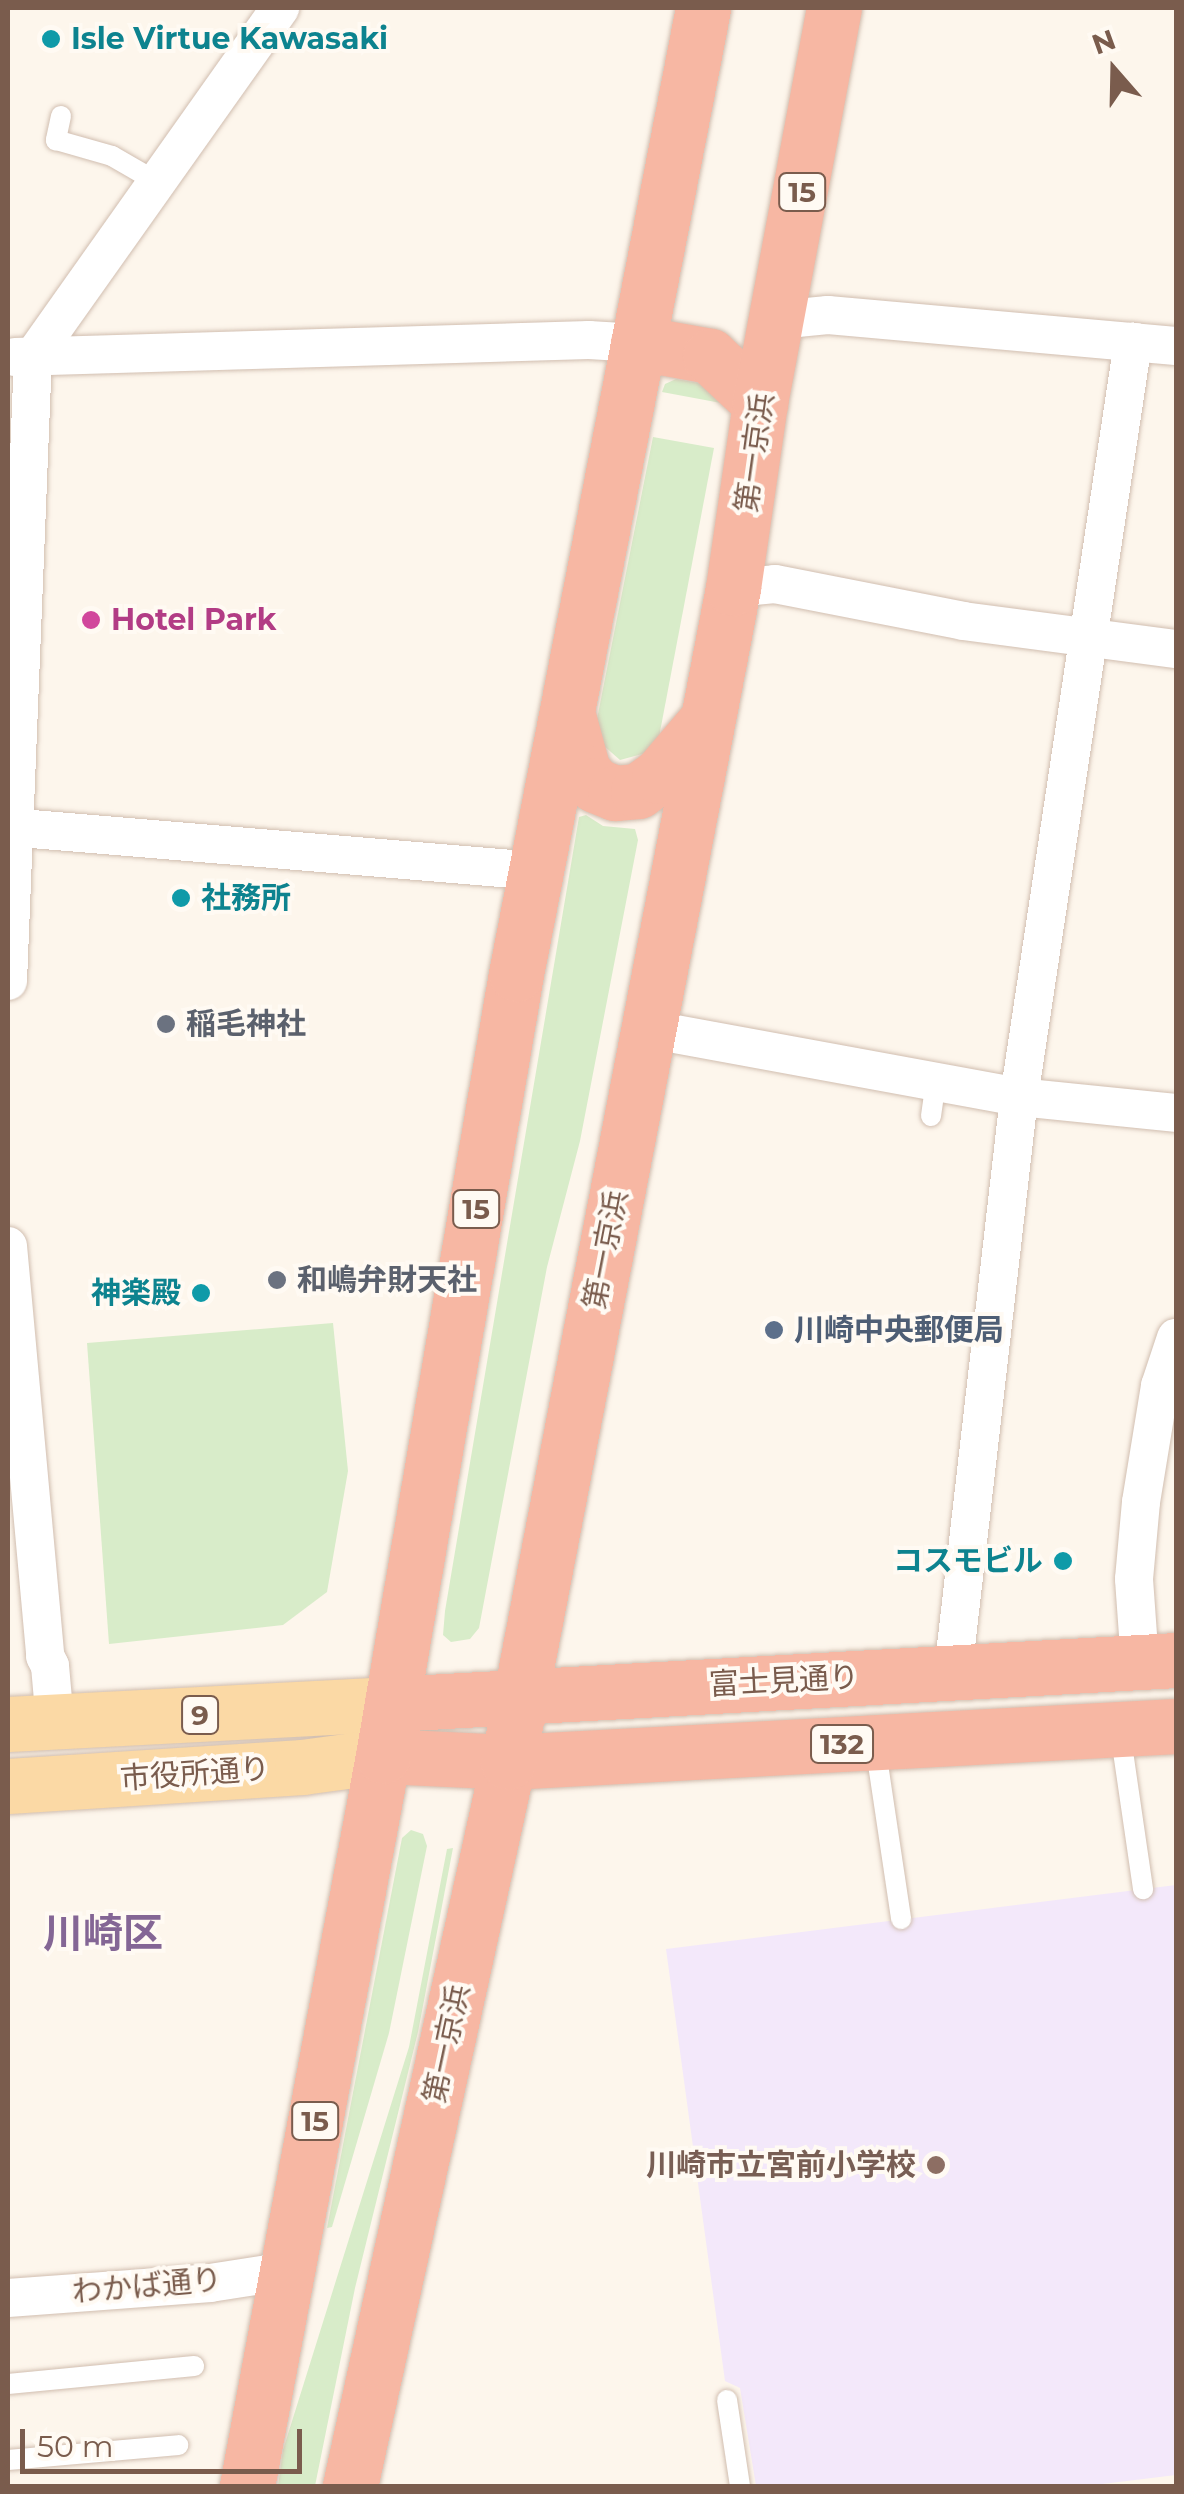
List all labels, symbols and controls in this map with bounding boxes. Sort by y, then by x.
north arrow [1064,20,1164,120]
place label: Isle Virtue Kawasaki [71,21,388,57]
text: N [1087,22,1120,62]
marker: Isle Virtue Kawasaki [40,28,62,50]
road number: 15 [777,169,827,215]
street label: 第一京浜 [729,391,781,515]
place label: Hotel Park [111,602,276,638]
marker: Hotel Park [80,609,102,631]
place label: 社務所 [201,880,291,916]
marker: 社務所 [170,887,192,909]
place label: 稲毛神社 [186,1006,306,1042]
marker: 稲毛神社 [155,1013,177,1035]
road number: 15 [451,1186,501,1232]
street label: 第一京浜 [577,1188,635,1312]
place label: 和嶋弁財天社 [297,1262,477,1298]
marker: 和嶋弁財天社 [266,1269,288,1291]
place label: 神楽殿 [91,1275,181,1311]
marker: 神楽殿 [190,1282,212,1304]
place label: 川崎中央郵便局 [794,1312,1004,1348]
marker: 川崎中央郵便局 [763,1319,785,1341]
place label: コスモビル [893,1543,1043,1579]
marker: コスモビル [1052,1550,1074,1572]
street label: 富士見通り [708,1659,860,1703]
road number: 9 [180,1692,220,1738]
road number: 132 [810,1721,874,1767]
street label: 市役所通り [119,1751,271,1797]
district label: 川崎区 [43,1909,163,1957]
street label: 第一京浜 [417,1982,477,2106]
road number: 15 [290,2098,340,2144]
place label: 川崎市立宮前小学校 [646,2147,916,2183]
marker: 川崎市立宮前小学校 [925,2154,947,2176]
street label: わかば通り [71,2262,223,2310]
scale bar [25,2409,308,2471]
text: 50 m [37,2428,114,2465]

